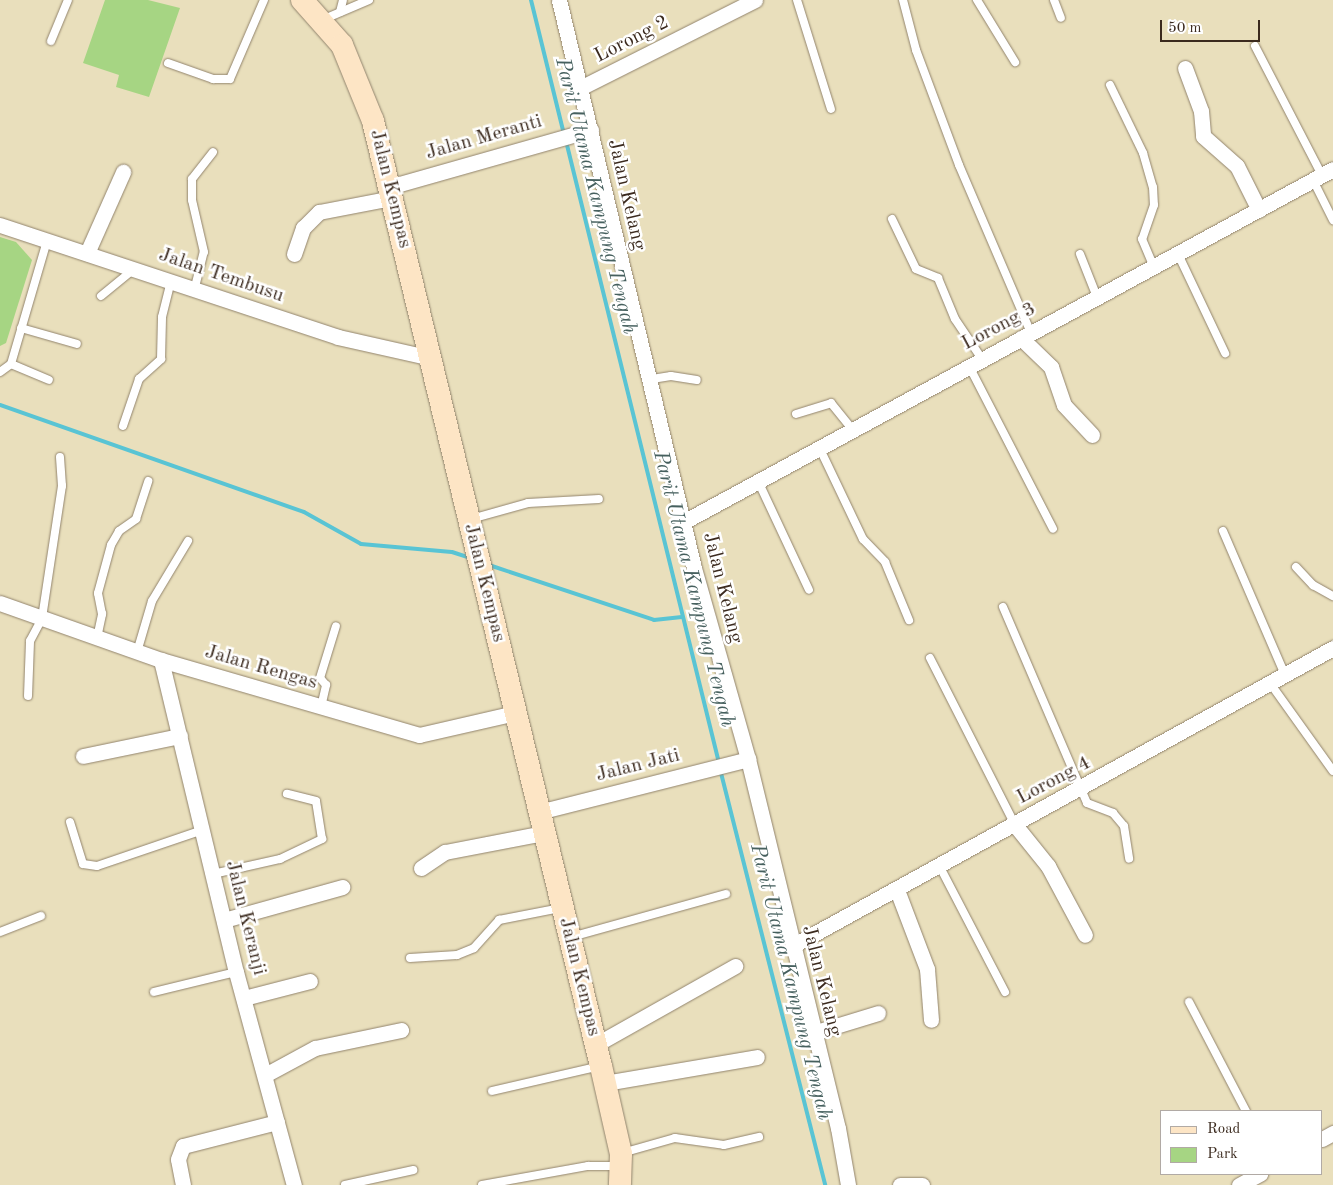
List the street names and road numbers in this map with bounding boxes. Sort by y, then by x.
street label: Lorong 2 [591,11,673,69]
street label: Jalan Meranti [423,110,545,166]
street label: Jalan Kempas [364,127,416,251]
street label: Jalan Kelang [602,137,650,253]
street label: Jalan Tembusu [155,243,287,309]
street label: Lorong 3 [958,298,1040,356]
street label: Jalan Kempas [458,521,510,645]
street label: Jalan Kelang [697,530,747,646]
street label: Jalan Rengas [202,640,320,696]
street label: Jalan Jati [594,744,682,788]
street label: Lorong 4 [1013,752,1095,810]
street label: Jalan Keranji [219,858,271,978]
street label: Jalan Kempas [553,915,605,1039]
street label: Jalan Kelang [796,923,846,1039]

